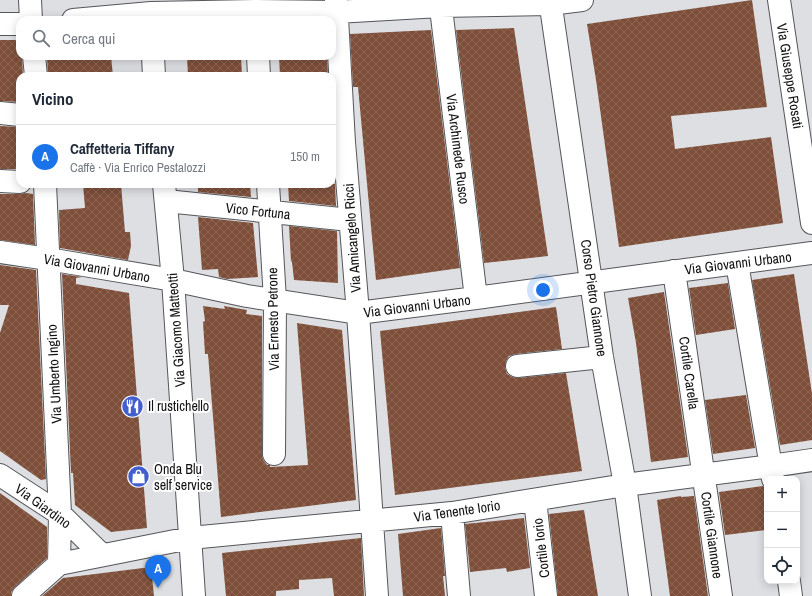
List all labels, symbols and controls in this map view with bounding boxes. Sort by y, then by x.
search box [16,16,336,60]
street label: Via Giuseppe Rosati [773,22,807,130]
icon: search [30,27,52,49]
text: Cerca qui [62,28,115,49]
text: Vicino [32,87,74,110]
street label: Via Archimede Rusco [442,93,474,205]
text: Caffetteria Tiffany [70,138,174,159]
text: A [41,148,49,165]
text: 150 m [290,148,320,165]
text: Caffè · Via Enrico Pestalozzi [70,159,206,176]
street label: Via Amicangelo Ricci [339,183,365,293]
street label: Vico Fortuna [225,199,292,223]
street label: Corso Pietro Giannone [577,238,611,358]
street label: Via Giovanni Urbano [683,248,793,278]
street label: Via Giovanni Urbano [42,250,152,286]
street label: Via Ernesto Petrone [263,267,283,371]
street label: Via Giacomo Matteotti [163,272,189,388]
your location [533,280,553,300]
street label: Via Giovanni Urbano [362,291,472,321]
street label: Via Umberto Ingino [42,324,66,424]
street label: Cortile Carella [675,335,703,411]
restaurant icon: Il rustichello [120,393,146,419]
place label: Il rustichello [148,397,209,415]
place label: Onda Blu self service [154,460,212,494]
shop icon: Onda Blu self service [125,464,151,490]
map controls [764,476,800,584]
button: + [764,476,800,512]
street label: Via Giardino [11,480,75,532]
street label: Cortile Giannone [697,490,727,580]
street label: Via Tenente Iorio [413,496,501,526]
button: − [764,512,800,548]
street label: Cortile Iorio [528,517,554,579]
button: locate [764,548,800,584]
pin: A [145,555,171,588]

